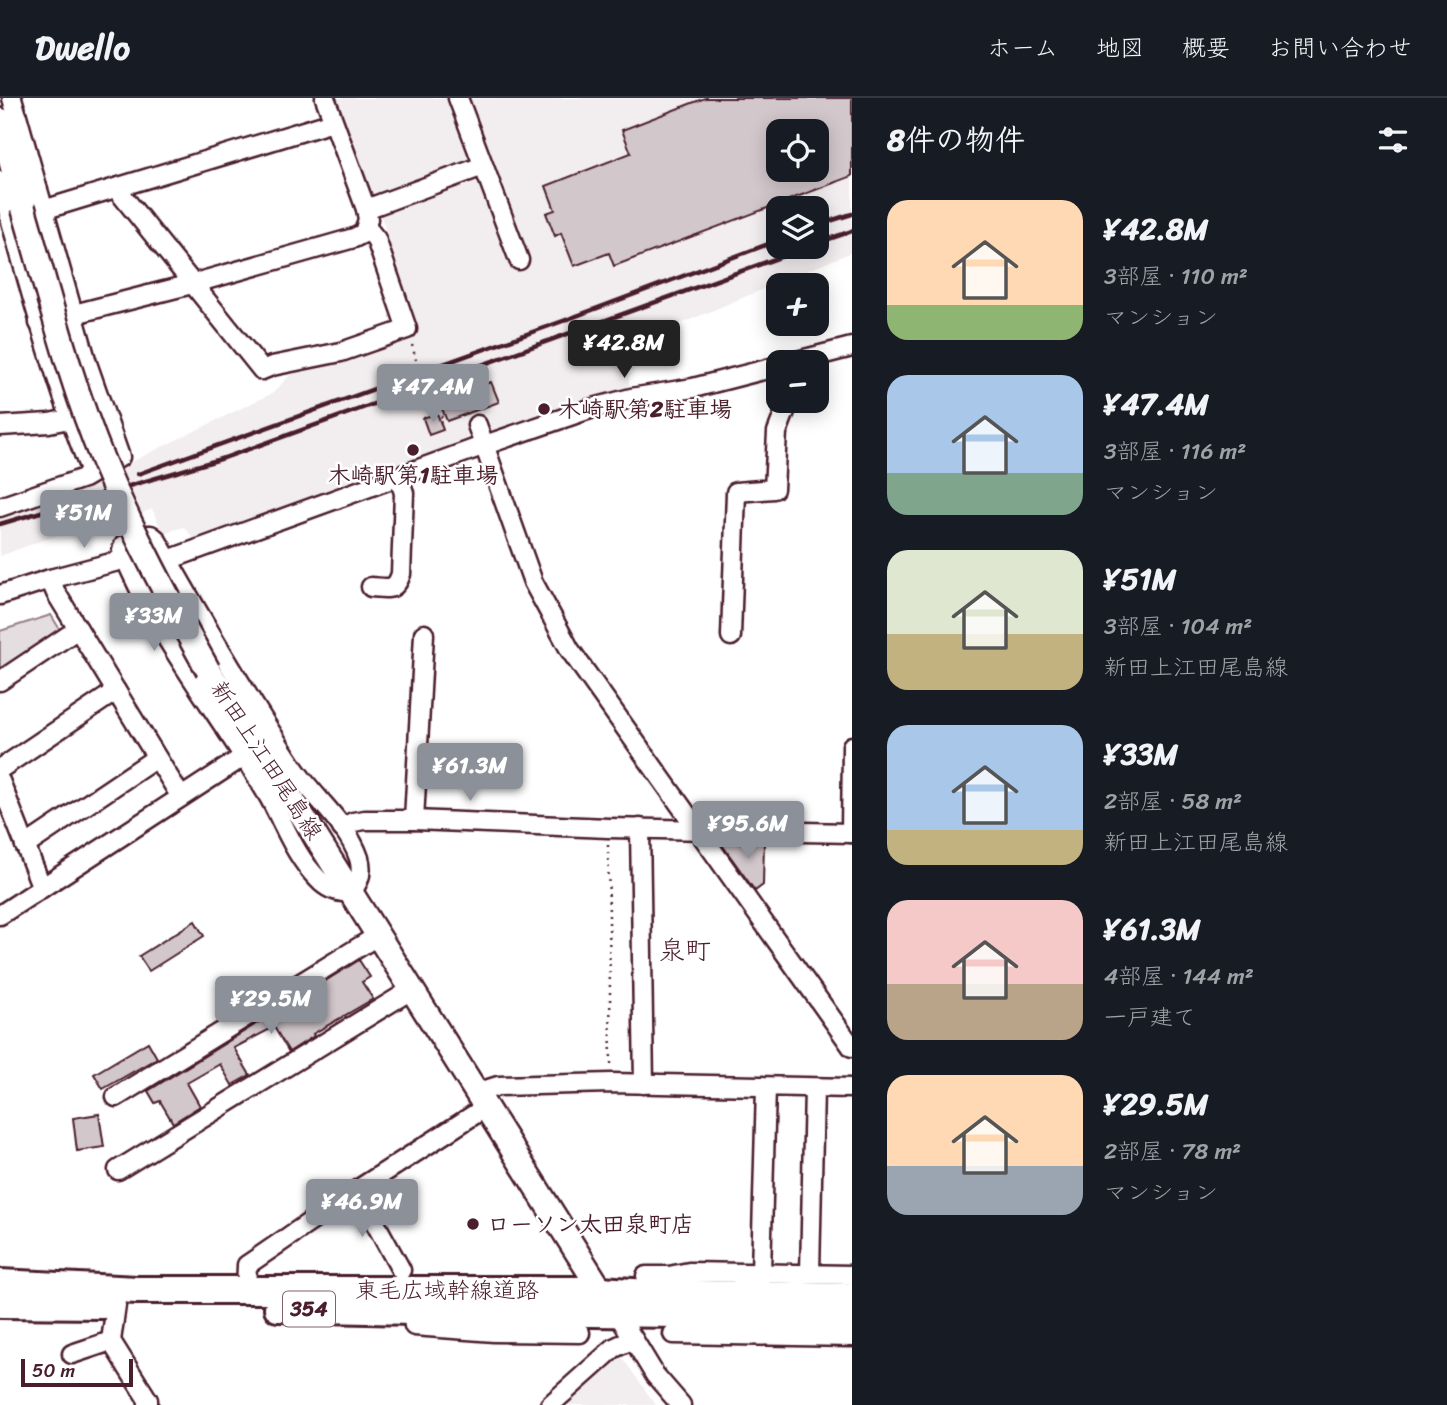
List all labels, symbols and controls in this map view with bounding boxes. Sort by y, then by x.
text: Dwello [35,19,130,77]
text: ホーム [987,27,1058,69]
text: 地図 [1096,27,1144,69]
text: 概要 [1182,27,1230,69]
text: お問い合わせ [1268,27,1412,69]
text: 8件の物件 [887,113,1025,167]
map controls [766,119,829,413]
button: locate [766,119,829,182]
icon: filters [1374,121,1412,159]
button: layers [766,196,829,259]
text: ¥42.8M [1104,202,1208,256]
icon: home [943,228,1027,312]
text: 3部屋 · 110 m² [1104,256,1248,297]
button: + [766,273,829,336]
text: マンション [1104,297,1218,338]
pin: ¥42.8M [567,320,681,380]
text: ¥42.8M [584,322,664,363]
button: − [766,350,829,413]
pin: ¥47.4M [376,364,490,424]
text: ¥47.4M [393,366,473,407]
text: ¥47.4M [1104,377,1209,431]
place label: 木崎駅第2駐車場 [558,389,732,430]
marker: 木崎駅第2駐車場 [536,401,552,417]
icon: home [943,403,1027,487]
text: 3部屋 · 116 m² [1104,431,1246,472]
marker: 木崎駅第1駐車場 [405,442,421,458]
place label: 木崎駅第1駐車場 [328,455,498,496]
text: マンション [1104,472,1218,513]
pin: ¥51M [43,490,125,550]
text: ¥51M [56,492,112,533]
text: ¥51M [1104,552,1176,606]
icon: home [943,578,1027,662]
pin: ¥33M [113,594,195,653]
text: ¥33M [126,595,182,636]
text: 3部屋 · 104 m² [1104,606,1252,647]
text: 新田上江田尾島線 [1104,647,1288,688]
street label: 新田上江田尾島線 [199,672,334,849]
text: ¥33M [1104,727,1178,781]
pin: ¥61.3M [413,744,527,803]
text: ¥61.3M [433,745,507,786]
icon: home [943,753,1027,837]
text: 2部屋 · 58 m² [1104,781,1242,822]
pin: ¥95.6M [691,802,805,861]
text: ¥95.6M [708,803,788,844]
text: 新田上江田尾島線 [1104,822,1288,863]
text: ¥61.3M [1104,902,1201,956]
district label: 泉町 [659,927,711,973]
icon: home [943,928,1027,1012]
text: 4部屋 · 144 m² [1104,956,1254,997]
pin: ¥29.5M [214,976,328,1036]
text: ¥29.5M [231,978,311,1019]
text: 一戸建て [1104,997,1196,1038]
text: ¥29.5M [1104,1077,1208,1131]
icon: home [943,1103,1027,1187]
text: 2部屋 · 78 m² [1104,1131,1241,1172]
text: マンション [1104,1172,1218,1213]
pin: ¥46.9M [305,1180,419,1239]
text: ¥46.9M [322,1181,402,1222]
place label: ローソン太田泉町店 [487,1204,694,1245]
marker: ローソン太田泉町店 [465,1216,481,1232]
street label: 東毛広域幹線道路 [355,1270,539,1311]
road number: 354 [283,1292,335,1326]
text: 50 m [32,1354,75,1387]
scale bar [21,1356,133,1388]

